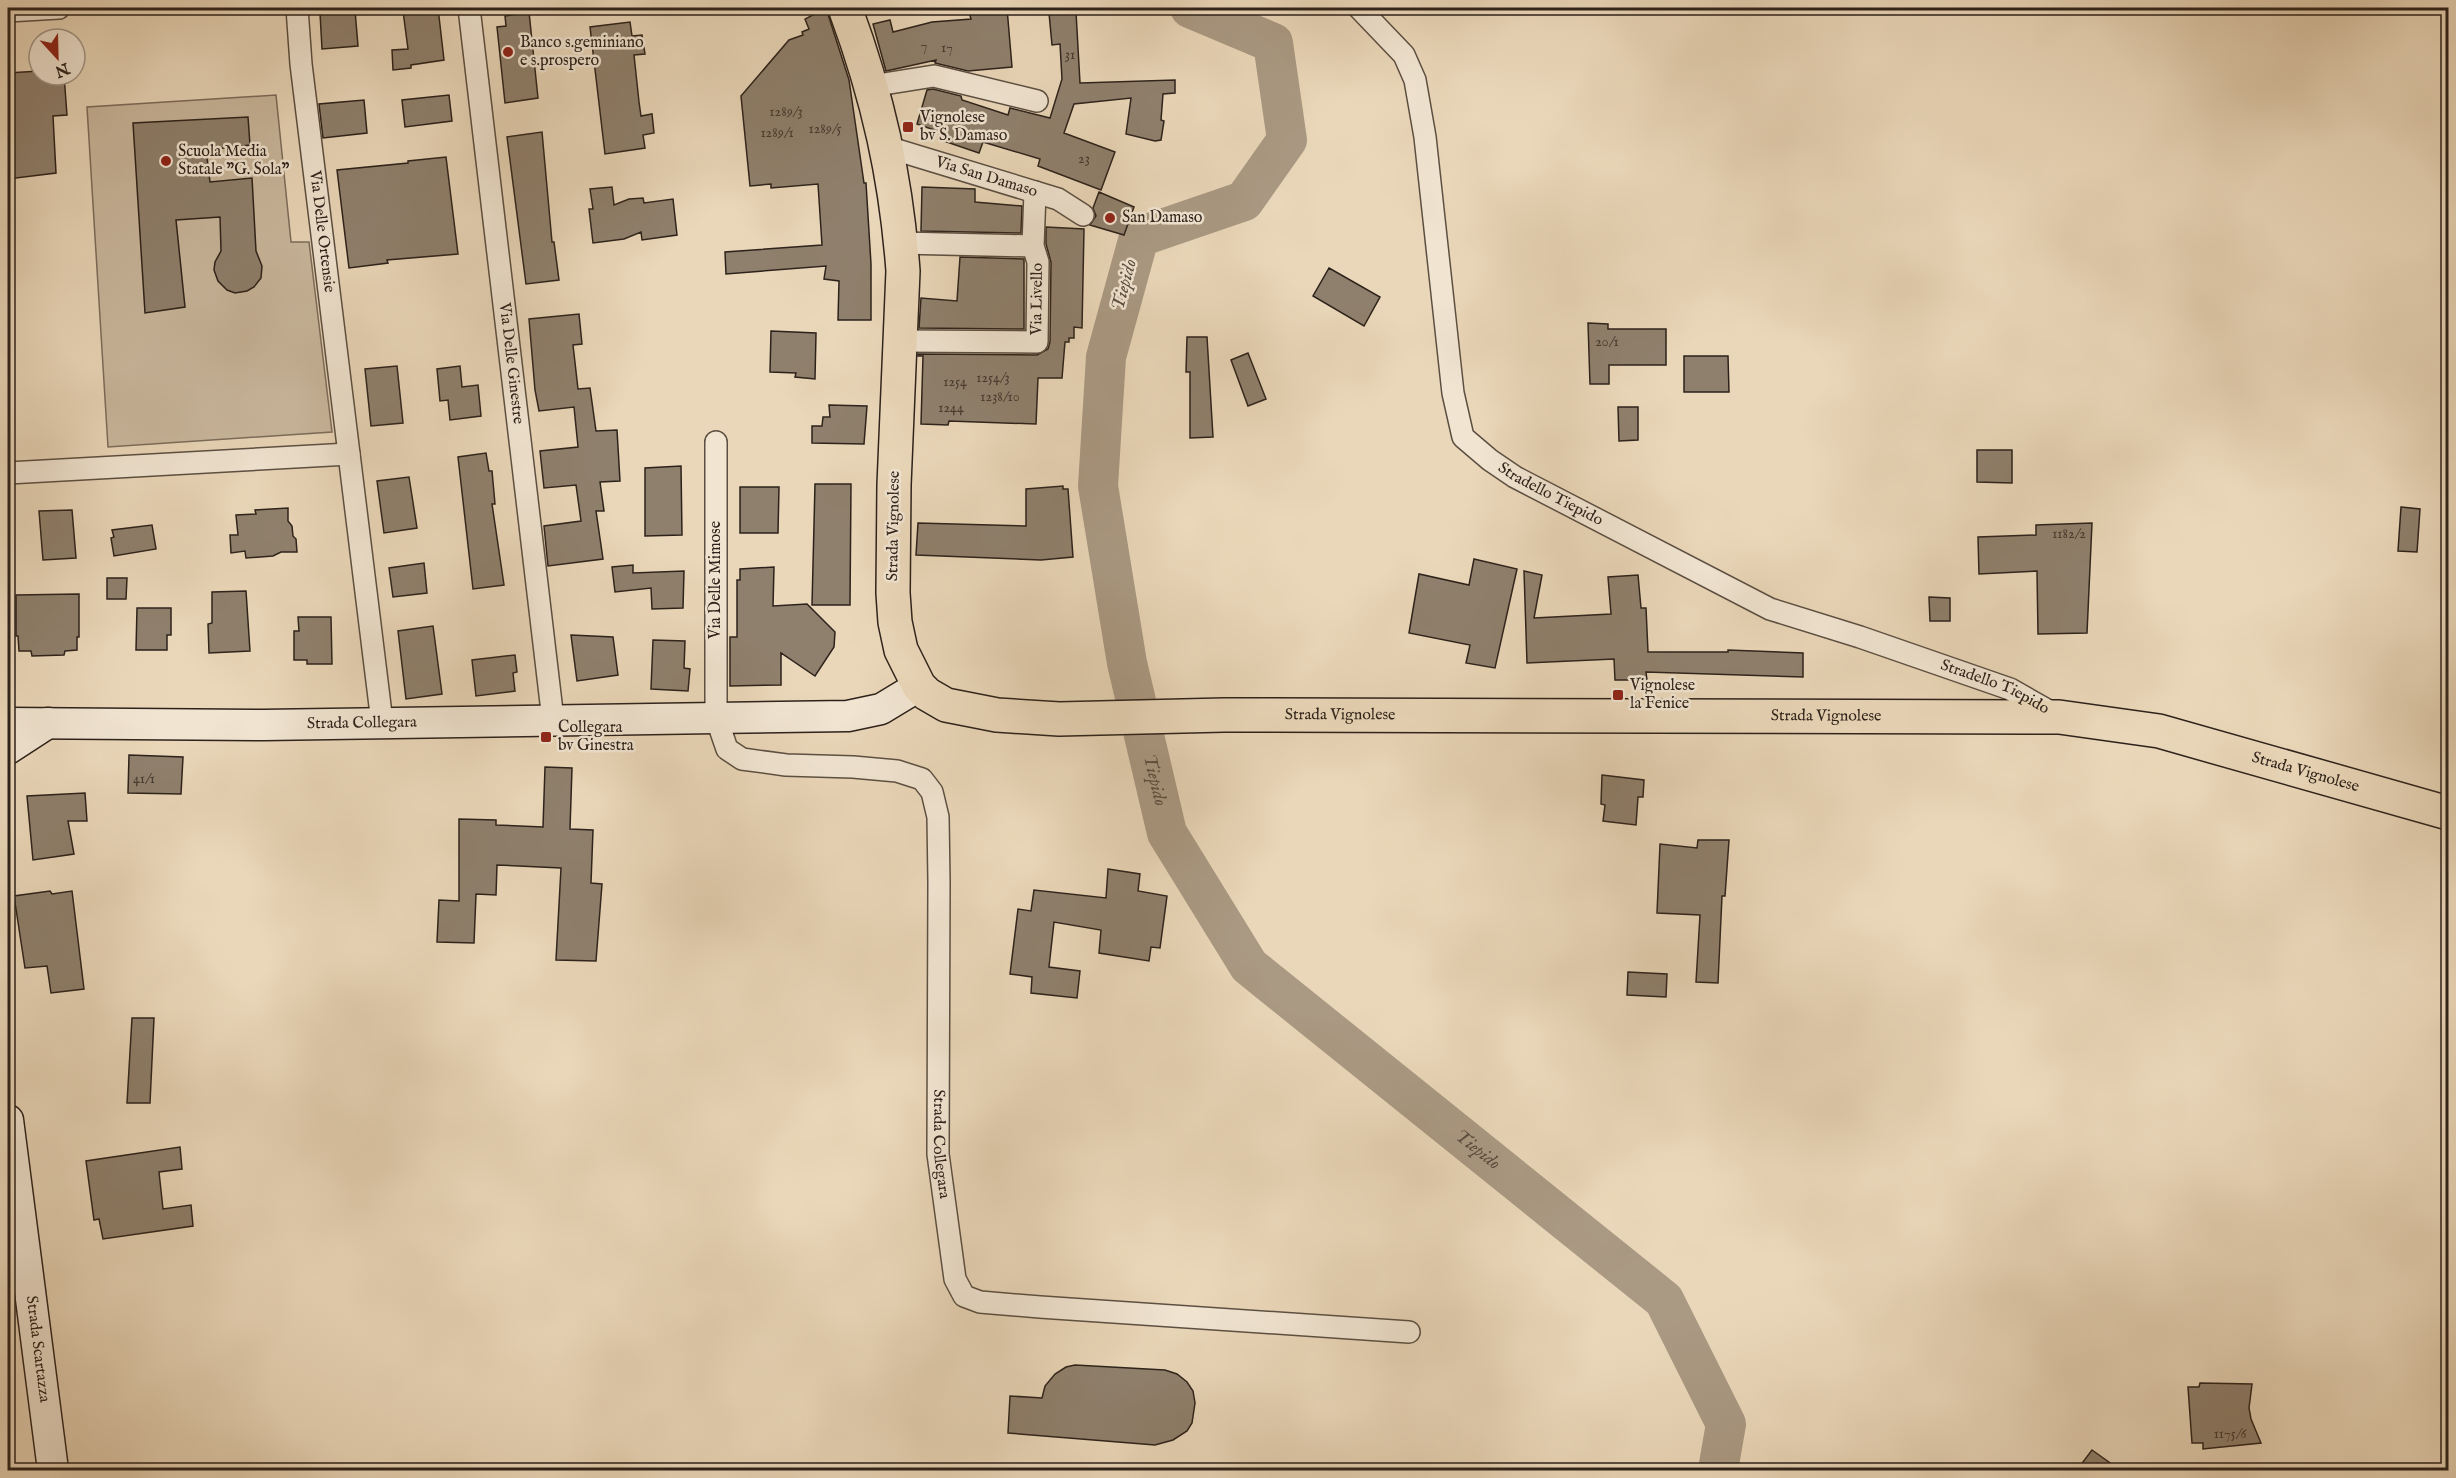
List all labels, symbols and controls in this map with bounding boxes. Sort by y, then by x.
north arrow [27,27,87,87]
place label: Banco s.geminiano e s.prospero [520,33,644,71]
house number: 7 [921,37,927,55]
house number: 17 [941,39,953,57]
marker: Banco s.geminiano e s.prospero [501,45,515,59]
house number: 31 [1065,46,1075,64]
text: N [52,57,73,81]
house number: 1289/3 [769,103,803,121]
place label: Vignolese bv S. Damaso [919,108,1008,146]
house number: 1289/5 [808,120,842,138]
marker: Vignolese bv S. Damaso [901,120,915,134]
house number: 1289/1 [760,124,794,142]
place label: Scuola Media Statale "G. Sola" [178,142,290,180]
house number: 23 [1078,150,1090,168]
street label: Via San Damaso [932,152,1040,202]
marker: Scuola Media Statale "G. Sola" [159,154,173,168]
street label: Via Delle Ortensie [304,169,339,294]
place label: San Damaso [1122,208,1203,228]
marker: San Damaso [1103,211,1117,225]
water label: Tiepido [1107,257,1143,313]
street label: Via Livello [1027,262,1048,336]
street label: Via Delle Ginestre [494,301,528,425]
house number: 20/1 [1595,333,1619,351]
house number: 1254/3 [976,369,1010,387]
house number: 1254 [943,373,967,391]
house number: 1238/10 [980,388,1020,406]
house number: 1244 [938,399,964,417]
street label: Stradello Tiepido [1494,458,1607,531]
street label: Strada Vignolese [883,471,905,581]
street label: Via Delle Mimose [706,521,726,640]
house number: 1182/2 [2052,525,2086,543]
street label: Stradello Tiepido [1938,656,2053,719]
place label: Vignolese la Fenice [1629,676,1695,714]
marker: Vignolese la Fenice [1611,688,1625,702]
street label: Strada Vignolese [1285,705,1396,725]
street label: Strada Vignolese [1771,706,1882,727]
street label: Strada Collegara [307,713,417,734]
place label: Collegara bv Ginestra [558,718,634,756]
marker: Collegara bv Ginestra [539,730,553,744]
street label: Strada Vignolese [2249,748,2361,797]
water label: Tiepido [1137,752,1172,808]
house number: 41/1 [133,770,155,788]
street label: Strada Collegara [928,1089,954,1200]
water label: Tiepido [1450,1125,1505,1175]
street label: Strada Scartazza [21,1295,54,1404]
house number: 1175/6 [2214,1425,2247,1443]

